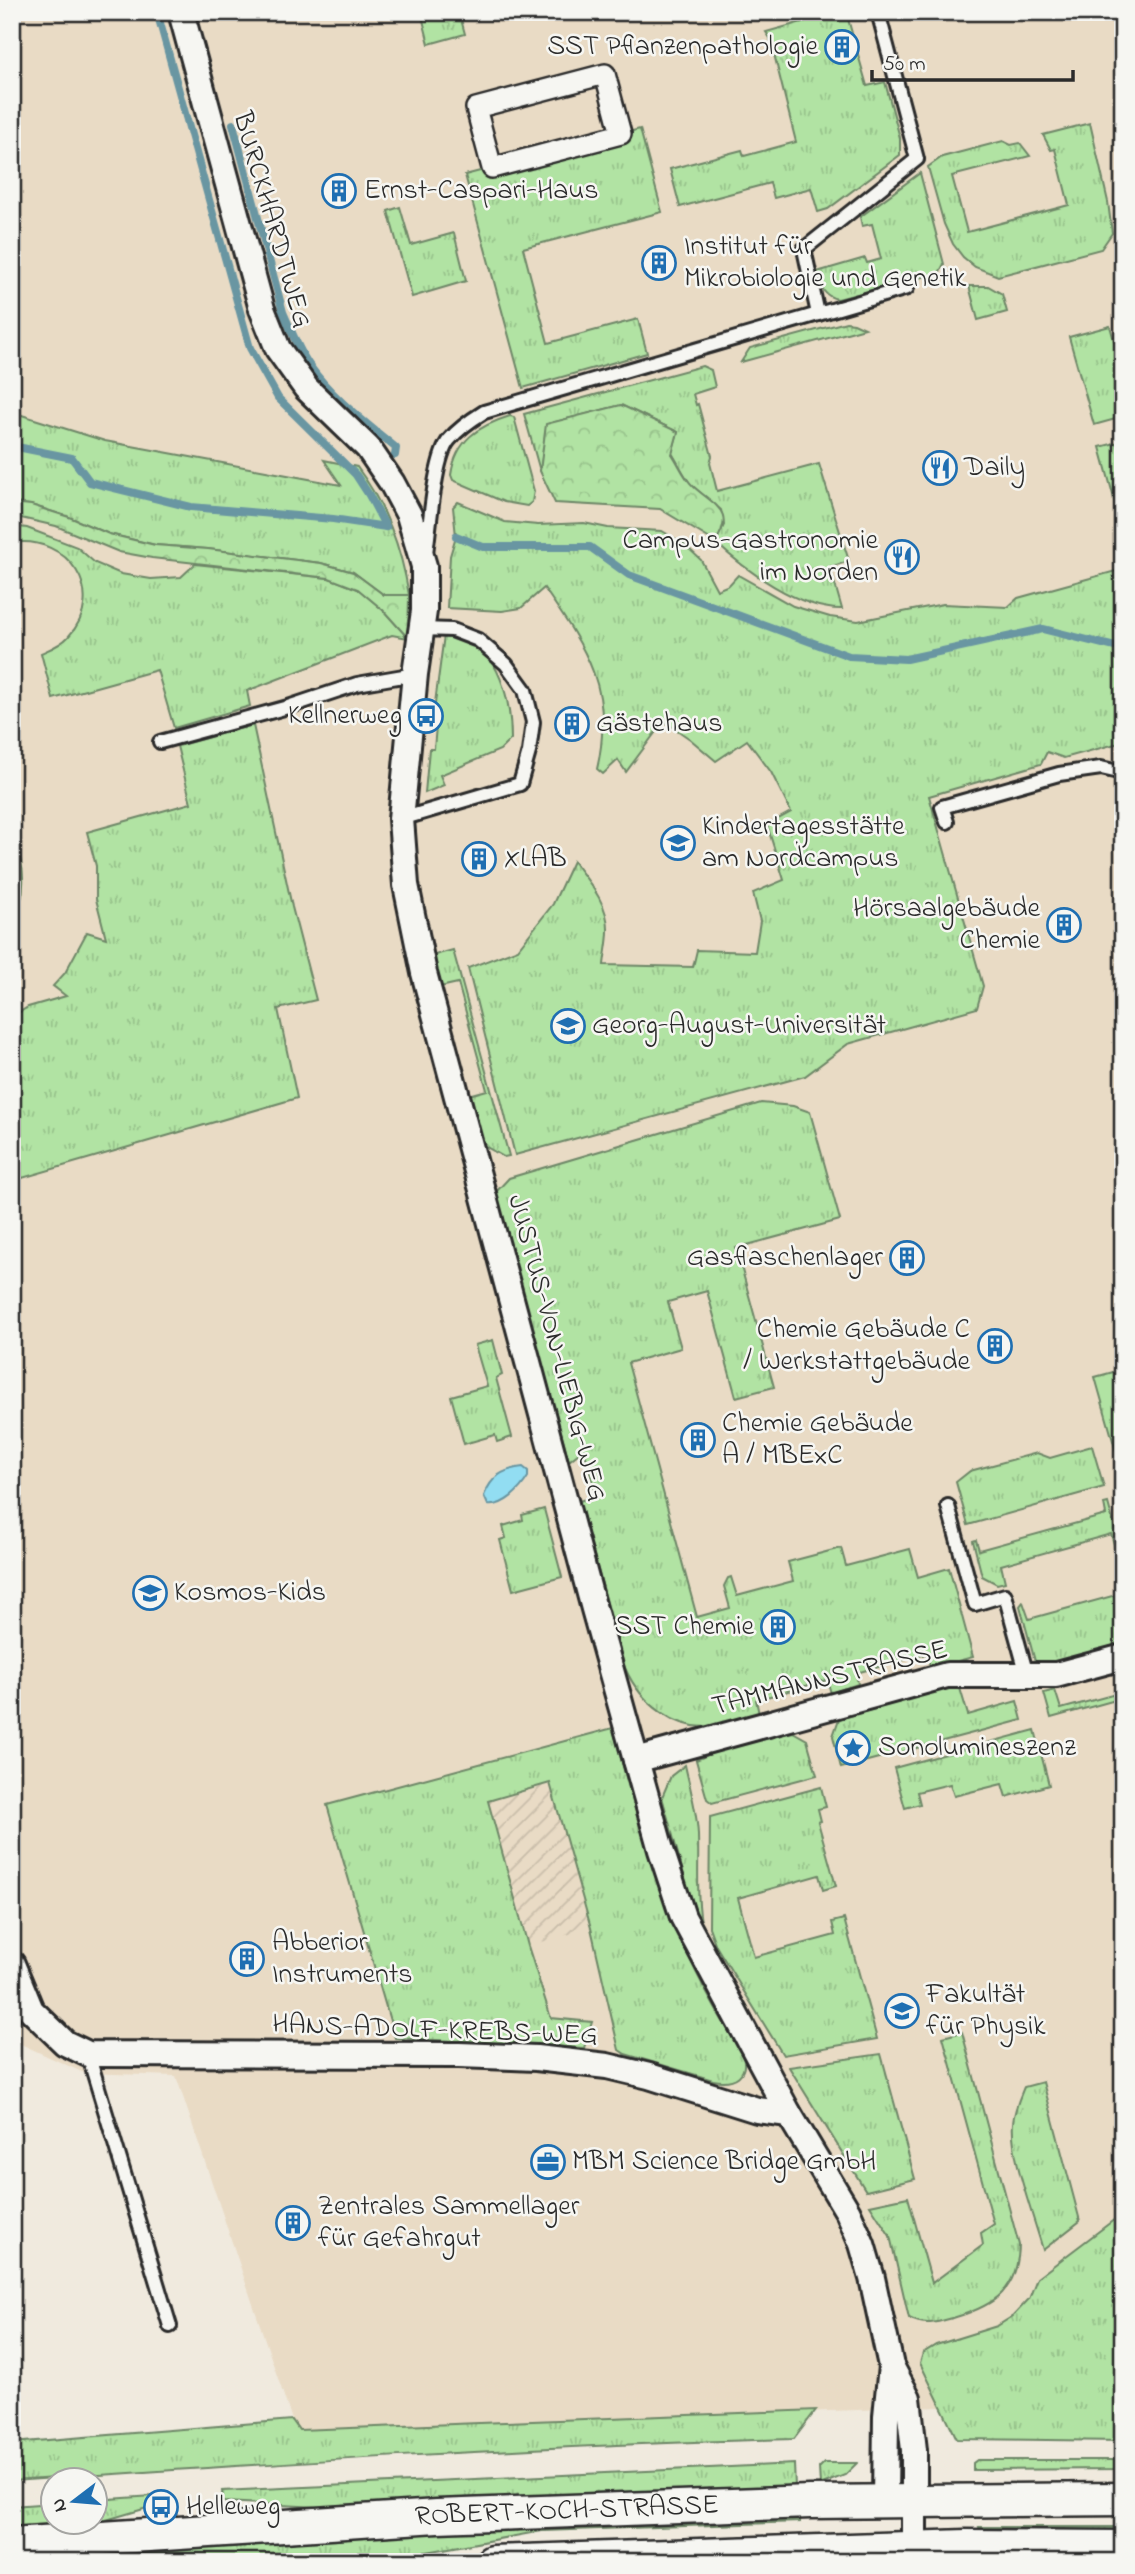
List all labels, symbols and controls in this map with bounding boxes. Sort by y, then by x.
place label: SST Pflanzenpathologie [547,27,818,68]
building icon: SST Pflanzenpathologie [823,28,861,66]
scale bar [872,38,1074,82]
text: 50 m [883,50,926,80]
street label: BURCKHARDTWEG [220,106,321,333]
place label: Ernst-Caspari-Haus [364,171,599,212]
building icon: Ernst-Caspari-Haus [320,172,358,210]
place label: Institut für Mikrobiologie und Genetik [684,227,967,300]
building icon: Institut für Mikrobiologie und Genetik [640,244,678,282]
place label: Daily [963,448,1025,489]
restaurant icon: Daily [921,449,959,487]
place label: Campus-Gastronomie im Norden [623,521,878,594]
restaurant icon: Campus-Gastronomie im Norden [883,538,921,576]
place label: Kellnerweg [288,696,402,737]
bus stop icon: Kellnerweg [407,697,445,735]
place label: Gästehaus [596,704,723,745]
building icon: Gästehaus [553,705,591,743]
place label: Kindertagesstätte am Nordcampus [702,807,905,880]
school or university icon: Kindertagesstätte am Nordcampus [659,824,697,862]
place label: XLAB [504,839,567,880]
building icon: XLAB [460,840,498,878]
place label: Hörsaalgebäude Chemie [853,889,1040,962]
building icon: Hörsaalgebäude Chemie [1045,906,1083,944]
place label: Georg-August-Universität [592,1006,886,1047]
school or university icon: Georg-August-Universität [549,1007,587,1045]
street label: JUSTUS-VON-LIEBIG-WEG [495,1190,617,1506]
place label: Gasflaschenlager [687,1238,883,1279]
building icon: Gasflaschenlager [888,1239,926,1277]
place label: Chemie Gebäude C / Werkstattgebäude [743,1310,970,1383]
building icon: Chemie Gebäude C / Werkstattgebäude [976,1327,1014,1365]
place label: Chemie Gebäude A / MBExC [722,1404,913,1477]
building icon: Chemie Gebäude A / MBExC [679,1421,717,1459]
place label: Kosmos-Kids [174,1573,326,1614]
school or university icon: Kosmos-Kids [131,1574,169,1612]
place label: SST Chemie [614,1607,754,1648]
building icon: SST Chemie [759,1608,797,1646]
street label: TAMMANNSTRASSE [708,1630,952,1728]
place label: Sonolumineszenz [878,1728,1076,1769]
place icon: Sonolumineszenz [834,1729,872,1767]
place label: Abberior Instruments [272,1923,412,1996]
building icon: Abberior Instruments [228,1940,266,1978]
place label: Fakultät für Physik [925,1975,1046,2048]
school or university icon: Fakultät für Physik [883,1992,921,2030]
street label: HANS-ADOLF-KREBS-WEG [272,2005,598,2057]
place label: MBM Science Bridge GmbH [572,2142,876,2183]
office icon: MBM Science Bridge GmbH [529,2143,567,2181]
place label: Zentrales Sammellager für Gefahrgut [318,2187,580,2260]
building icon: Zentrales Sammellager für Gefahrgut [274,2204,312,2242]
north arrow [38,2466,108,2536]
street label: ROBERT-KOCH-STRASSE [414,2485,720,2538]
place label: Helleweg [186,2487,280,2528]
bus stop icon: Helleweg [142,2488,180,2526]
text: N [45,2495,75,2515]

